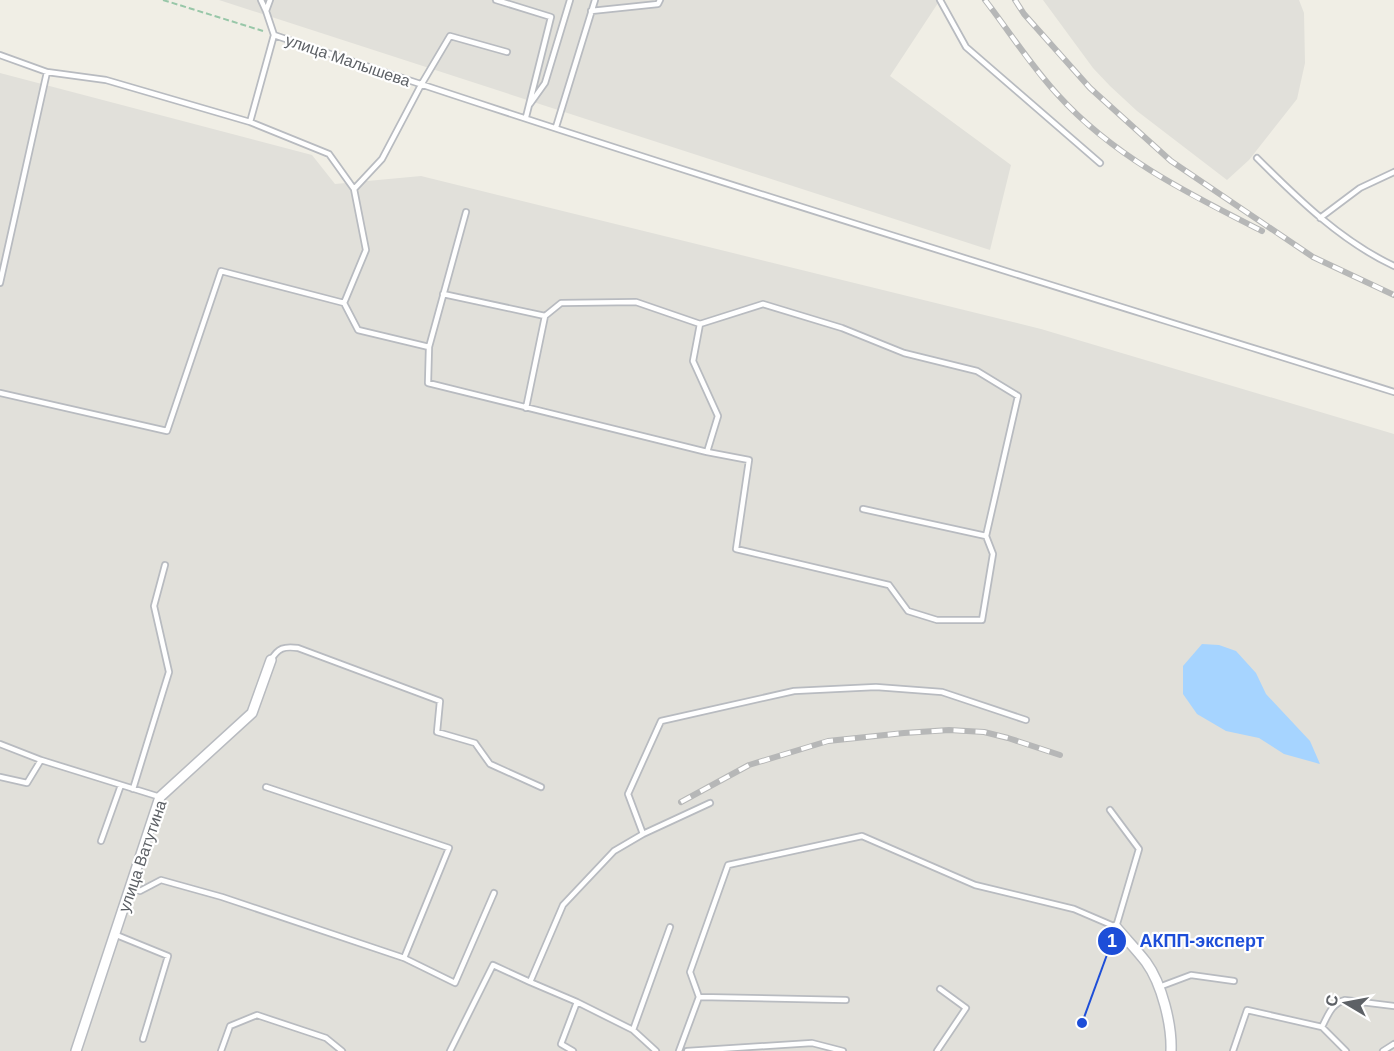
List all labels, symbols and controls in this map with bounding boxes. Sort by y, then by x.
street label: улица Малышева [283,31,412,90]
street label: улица Ватутина [115,798,170,914]
callout: АКПП-эксперт [1097,923,1276,959]
text: 1 [1107,931,1117,951]
text: АКПП-эксперт [1139,931,1265,951]
north arrow [1316,973,1376,1033]
text: С [1322,993,1341,1008]

